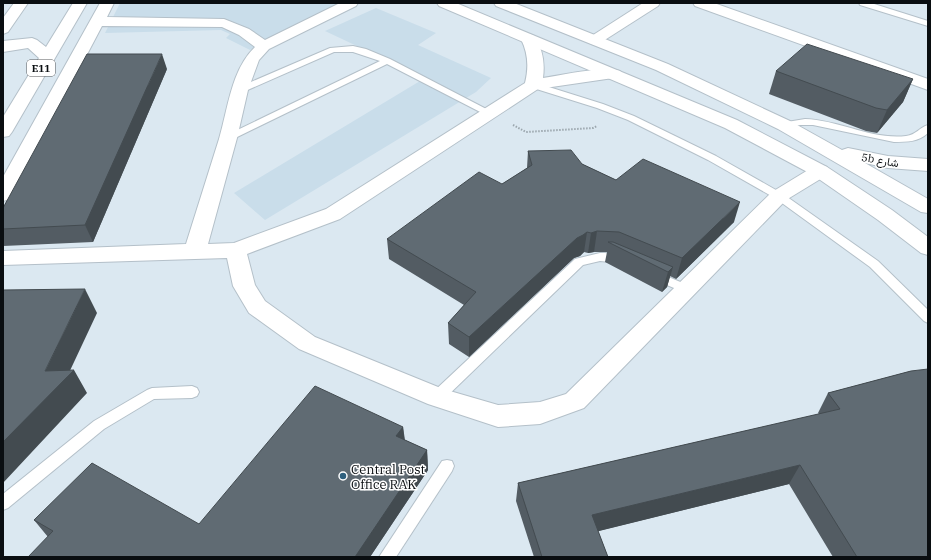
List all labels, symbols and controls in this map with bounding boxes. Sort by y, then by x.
road number: E11 [27,60,55,76]
street label: 5b شارع [860,150,900,171]
place label: Central Post Office RAK [351,461,425,493]
marker: Central Post Office RAK [338,471,348,481]

